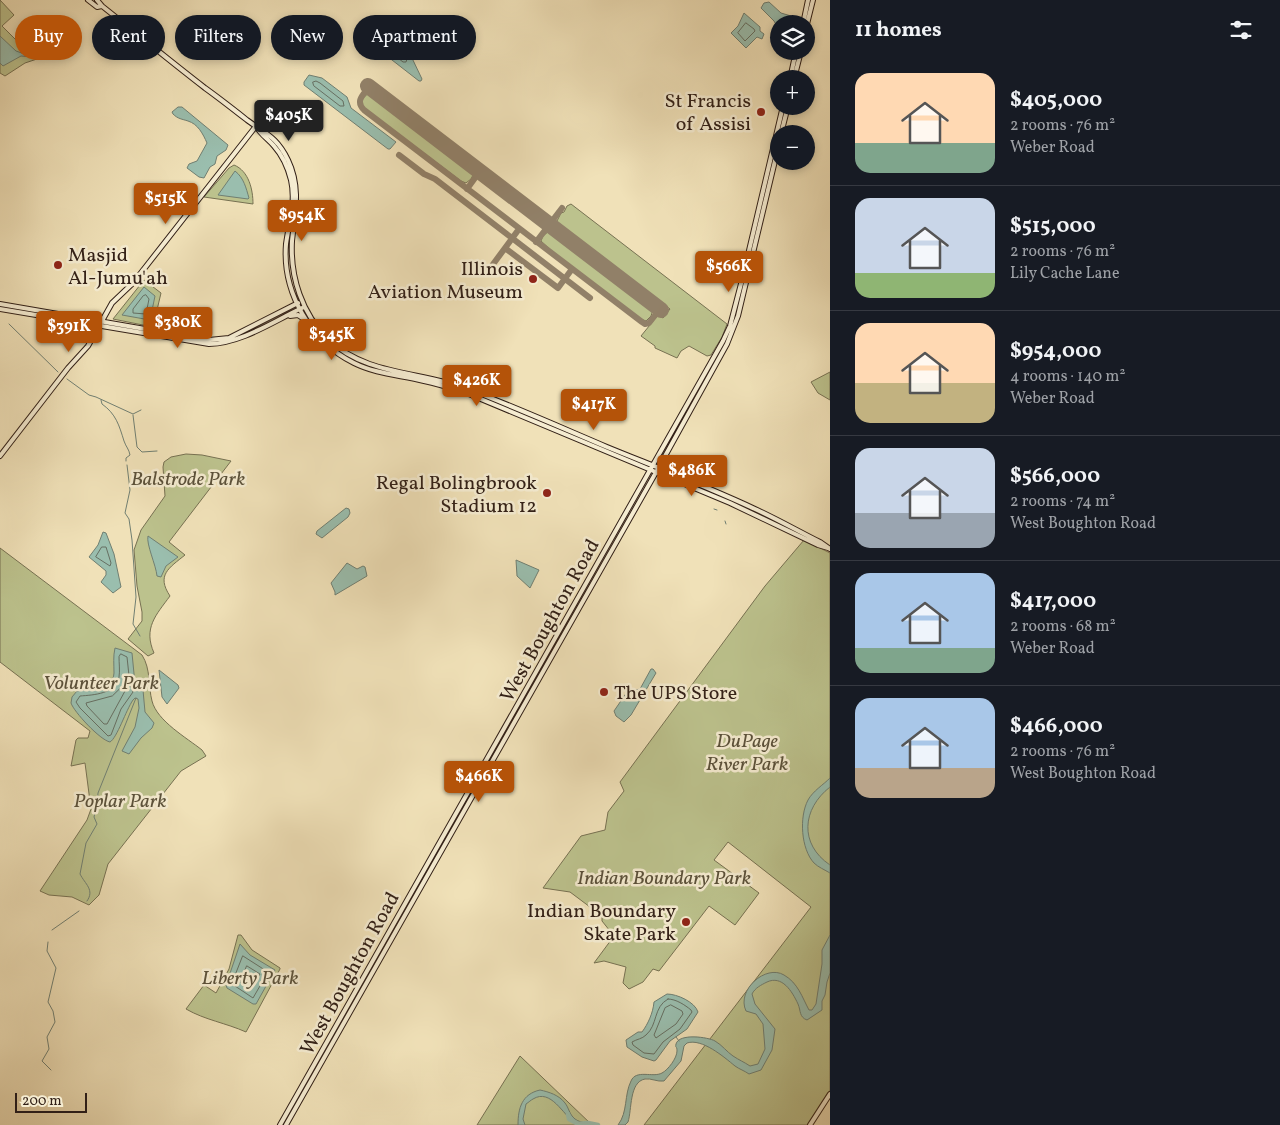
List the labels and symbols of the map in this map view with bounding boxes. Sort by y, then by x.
place label: St Francis of Assisi [665,88,751,139]
pin: $405K [254,100,324,142]
marker: St Francis of Assisi [755,106,767,118]
pin: $515K [131,182,201,225]
pin: $954K [267,200,337,242]
place label: Masjid Al-Jumu'ah [68,242,168,293]
pin: $566K [694,250,764,293]
place label: Illinois Aviation Museum [368,256,523,307]
marker: Masjid Al-Jumu'ah [52,259,64,271]
marker: Illinois Aviation Museum [527,273,539,285]
pin: $380K [143,306,213,349]
pin: $391K [34,310,104,353]
pin: $345K [297,318,367,361]
pin: $426K [442,364,512,407]
pin: $417K [559,388,629,431]
pin: $486K [657,454,727,497]
park label: Balstrode Park [131,466,245,494]
place label: Regal Bolingbrook Stadium 12 [376,470,537,521]
marker: Regal Bolingbrook Stadium 12 [541,487,553,499]
street label: West Boughton Road [494,534,607,708]
park label: Volunteer Park [43,670,159,698]
place label: The UPS Store [614,680,737,708]
marker: The UPS Store [598,686,610,698]
park label: DuPage River Park [706,728,788,779]
pin: $466K [444,760,514,803]
park label: Poplar Park [74,788,166,816]
park label: Indian Boundary Park [577,865,751,893]
street label: West Boughton Road [294,887,407,1061]
place label: Indian Boundary Skate Park [527,898,676,949]
marker: Indian Boundary Skate Park [680,916,692,928]
park label: Liberty Park [202,965,298,993]
scale bar [15,1090,88,1113]

